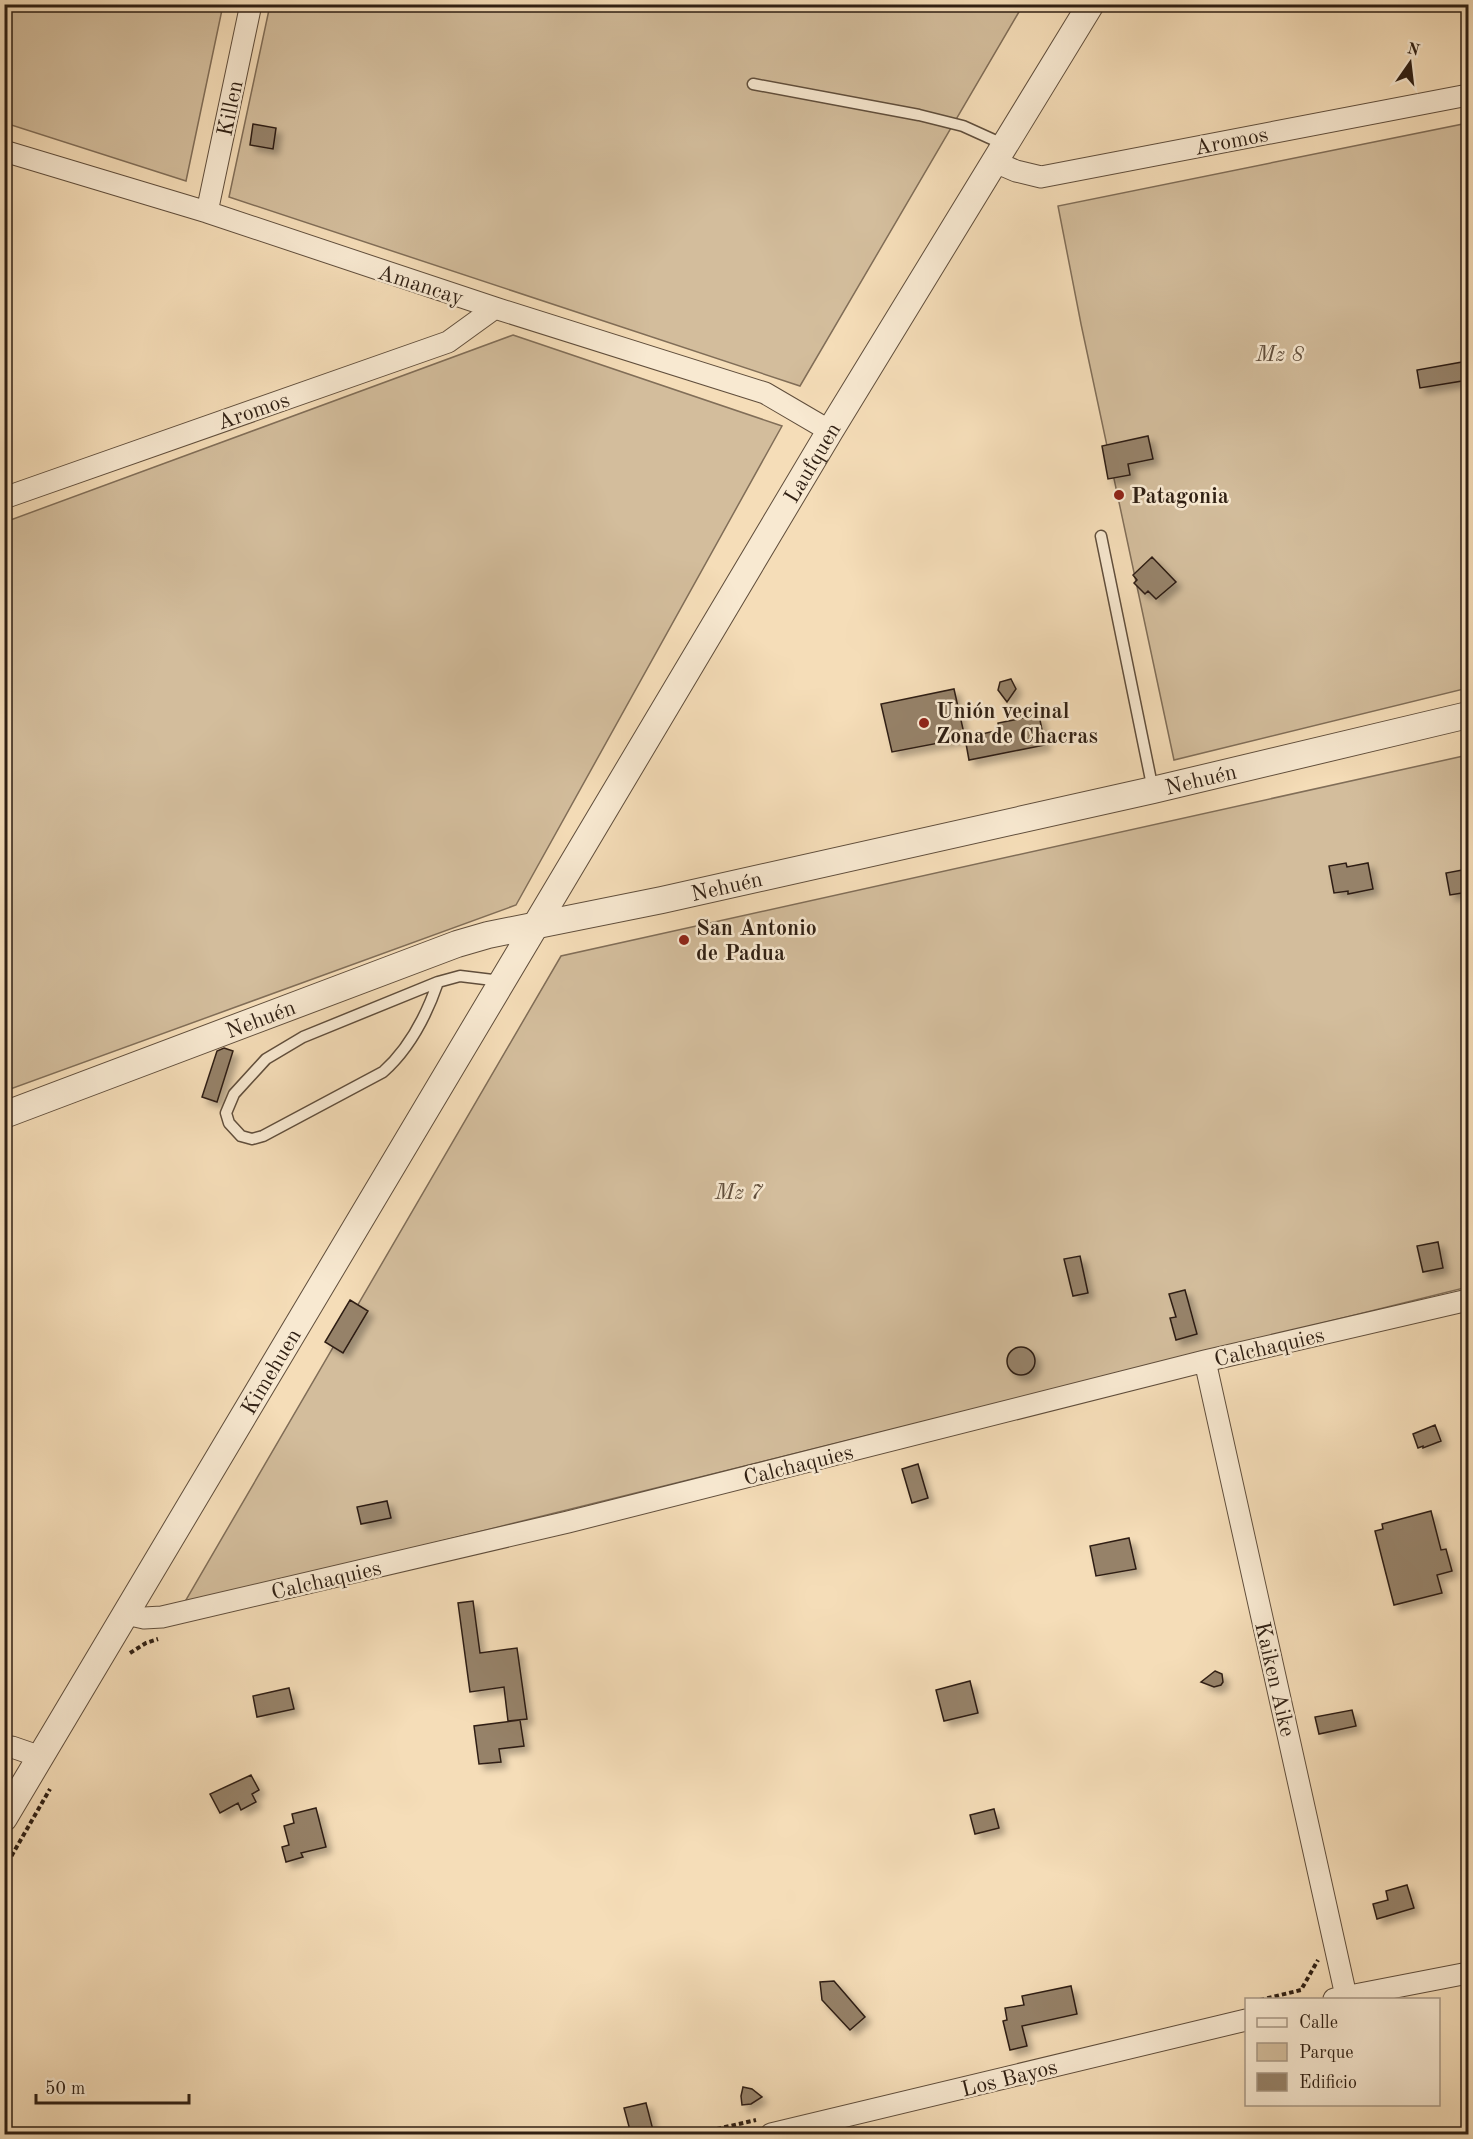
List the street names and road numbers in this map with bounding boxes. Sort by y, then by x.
street label: Killen [214,78,248,138]
street label: Aromos [1193,124,1270,160]
street label: Amancay [375,262,466,310]
street label: Aromos [215,389,293,434]
street label: Laufquen [781,419,846,507]
street label: Nehuén [1163,761,1239,800]
street label: Nehuén [689,869,765,906]
street label: Nehuén [223,997,299,1043]
street label: Kimehuen [238,1325,306,1419]
street label: Calchaquies [1212,1325,1327,1371]
street label: Calchaquies [741,1442,856,1490]
street label: Calchaquies [269,1558,384,1604]
street label: Kaiken Aike [1250,1620,1298,1739]
street label: Los Bayos [959,2056,1060,2101]

